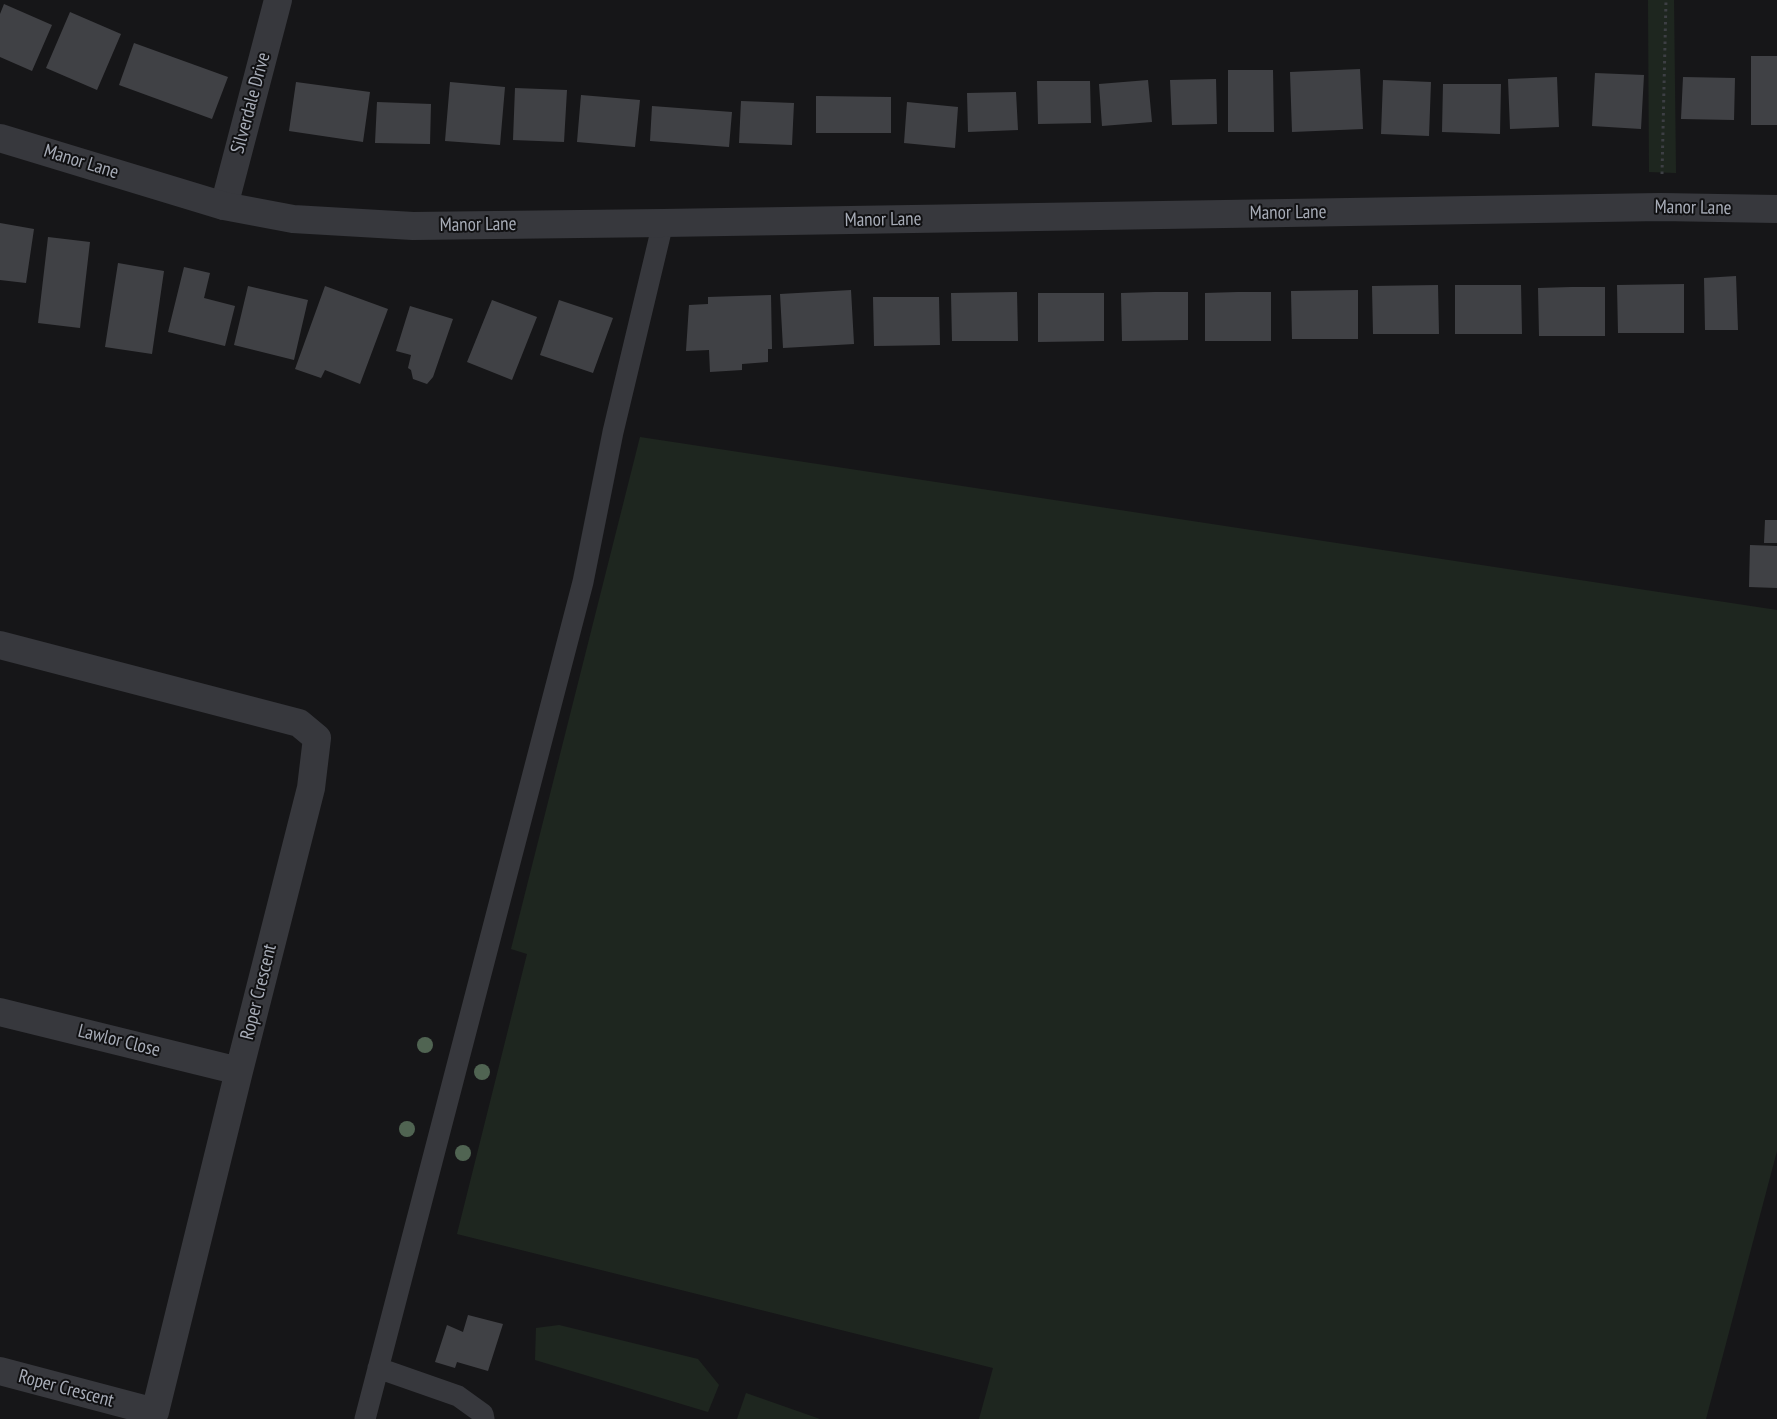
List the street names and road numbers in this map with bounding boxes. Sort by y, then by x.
street label: Silverdale Drive [227,50,275,156]
street label: Manor Lane [41,140,121,184]
street label: Manor Lane [1654,196,1732,220]
street label: Manor Lane [1249,201,1327,225]
street label: Manor Lane [844,208,922,232]
street label: Manor Lane [439,213,517,237]
street label: Roper Crescent [236,942,282,1042]
street label: Lawlor Close [76,1020,162,1062]
street label: Roper Crescent [16,1365,116,1413]

